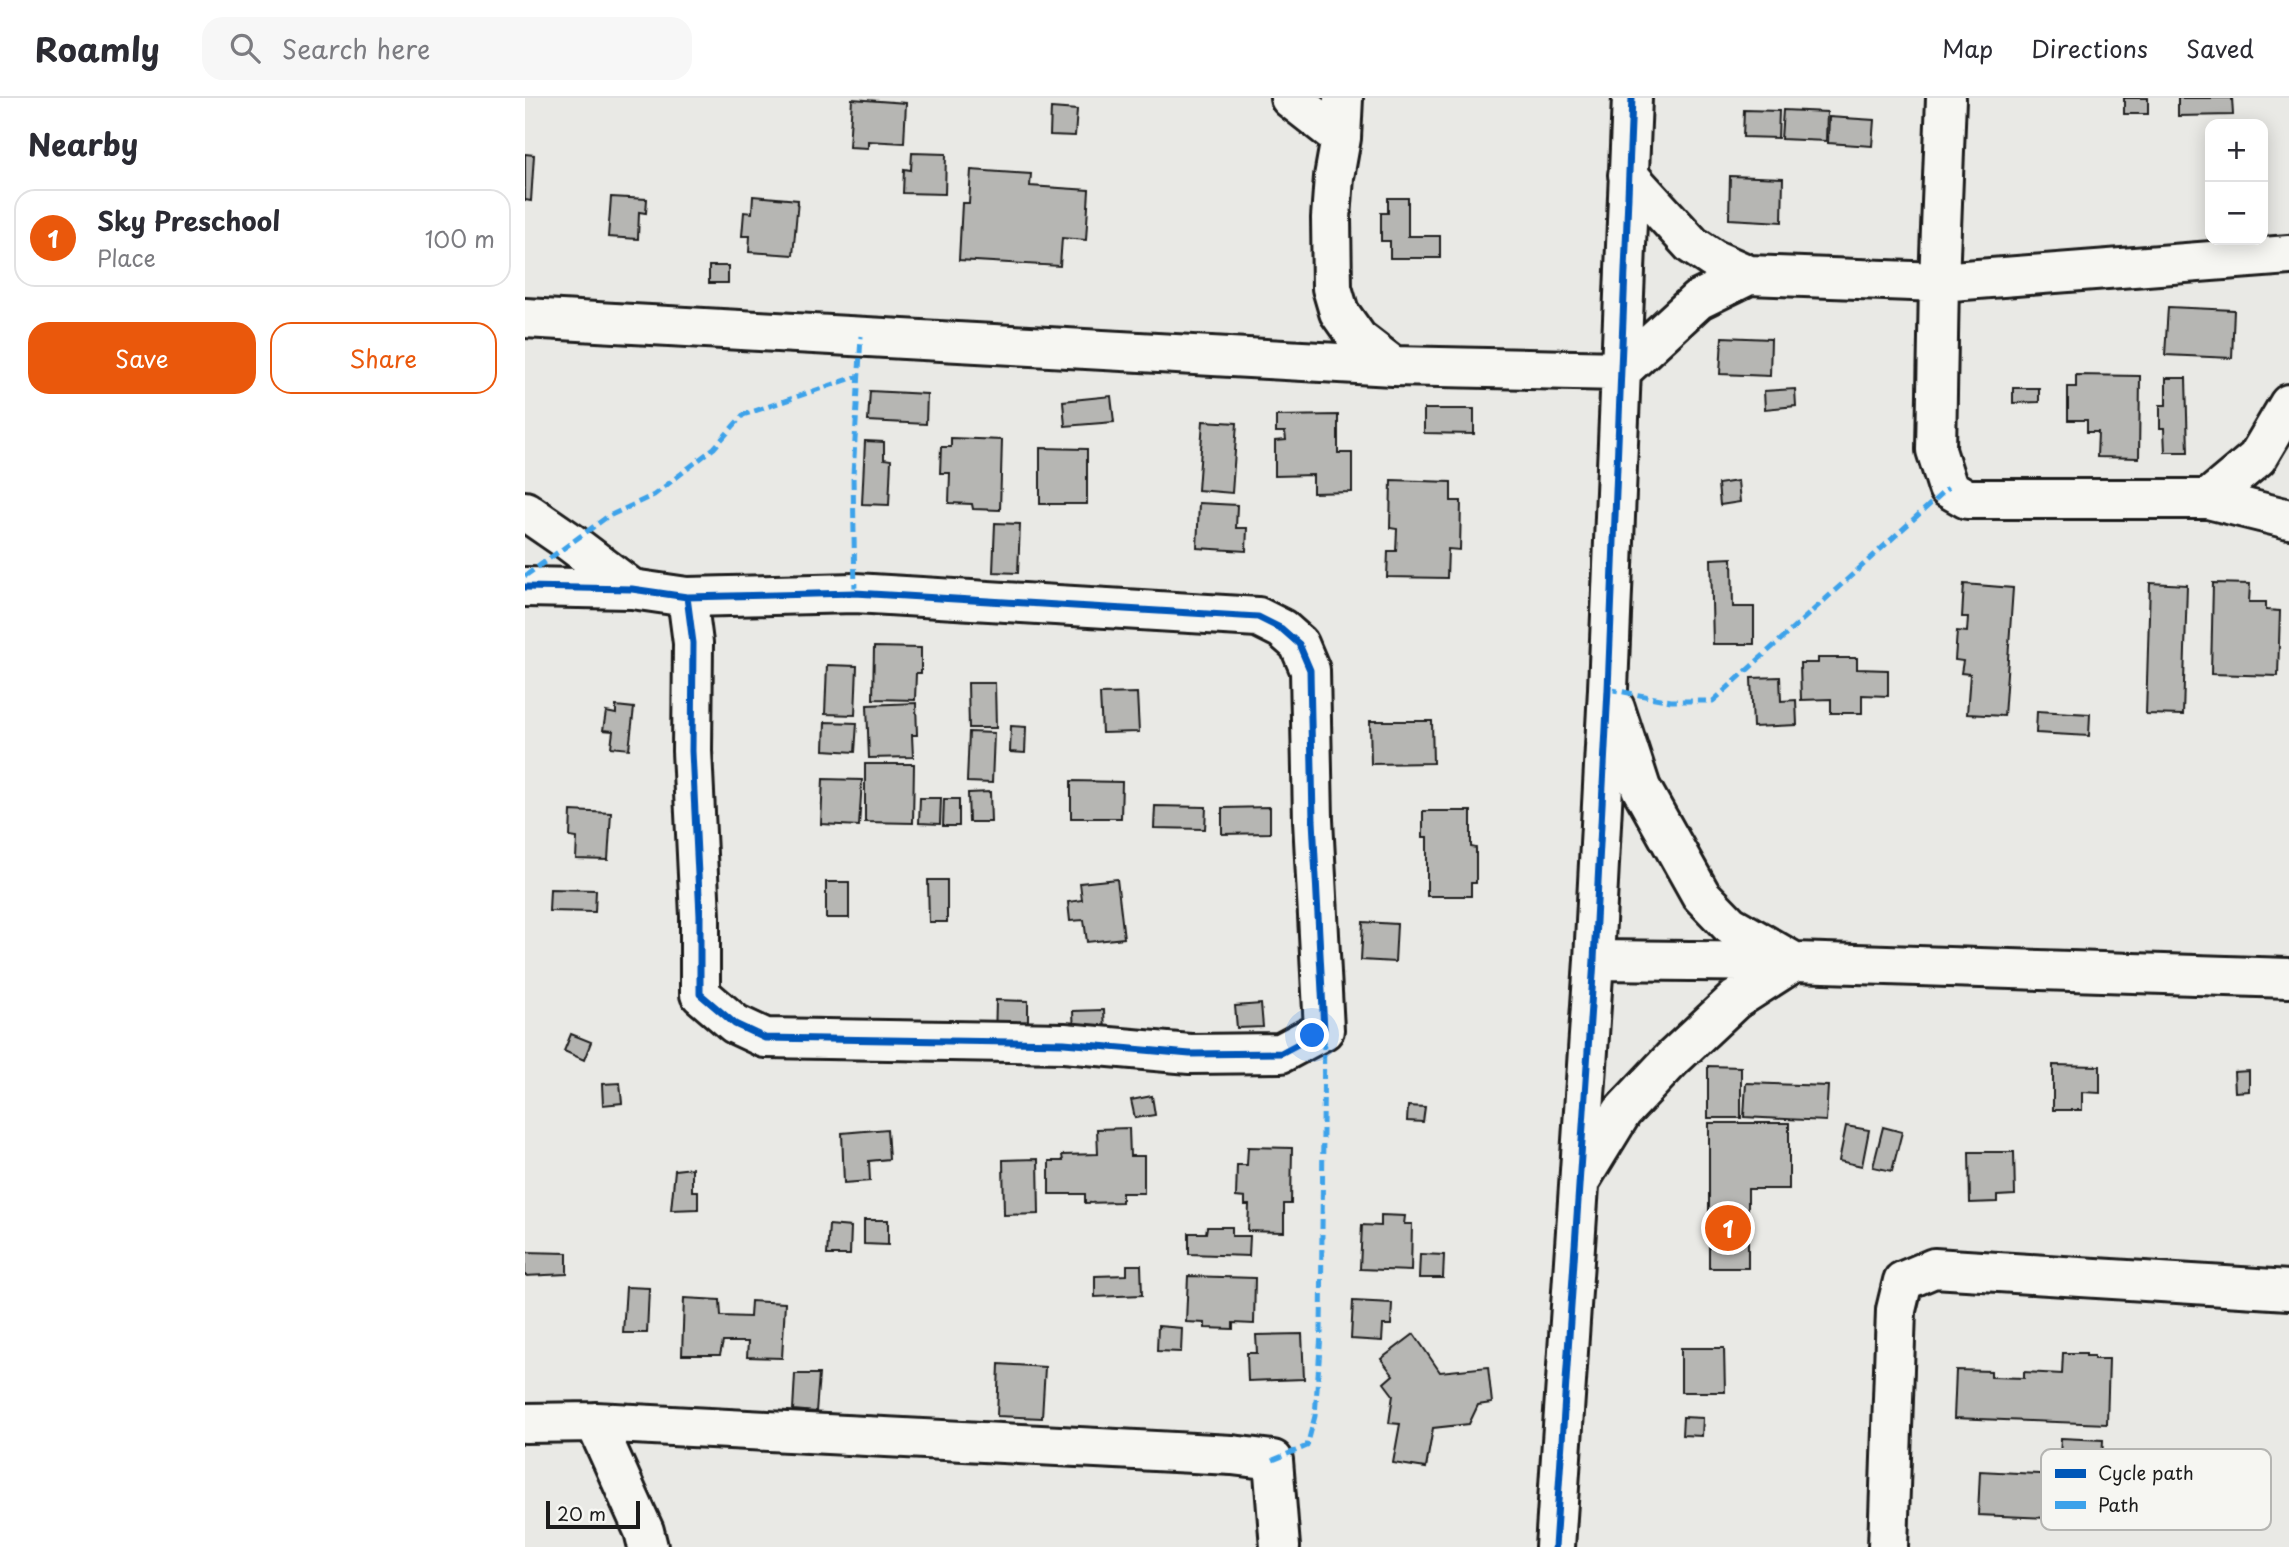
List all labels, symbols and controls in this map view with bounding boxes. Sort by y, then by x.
search box [202,17,692,80]
text: Roamly [35,23,160,73]
icon: search [226,29,264,67]
text: Search here [282,29,430,68]
text: Map [1942,30,1993,66]
text: Directions [2031,30,2148,66]
text: Saved [2186,30,2254,66]
map controls [2205,119,2268,245]
button: + [2205,119,2268,182]
text: Nearby [28,121,138,166]
button: − [2205,182,2268,245]
text: Sky Preschool [97,201,280,240]
text: 1 [48,221,59,256]
text: 100 m [425,221,495,256]
text: Place [97,240,156,275]
button: Save [28,322,256,394]
button: Share [270,322,497,394]
your location [1295,1018,1329,1052]
pin: 1 [1705,1202,1751,1254]
legend [2041,1449,2271,1530]
text: Cycle path [2098,1458,2194,1486]
text: Path [2098,1490,2139,1518]
scale bar [546,1498,641,1530]
text: 20 m [557,1499,606,1527]

